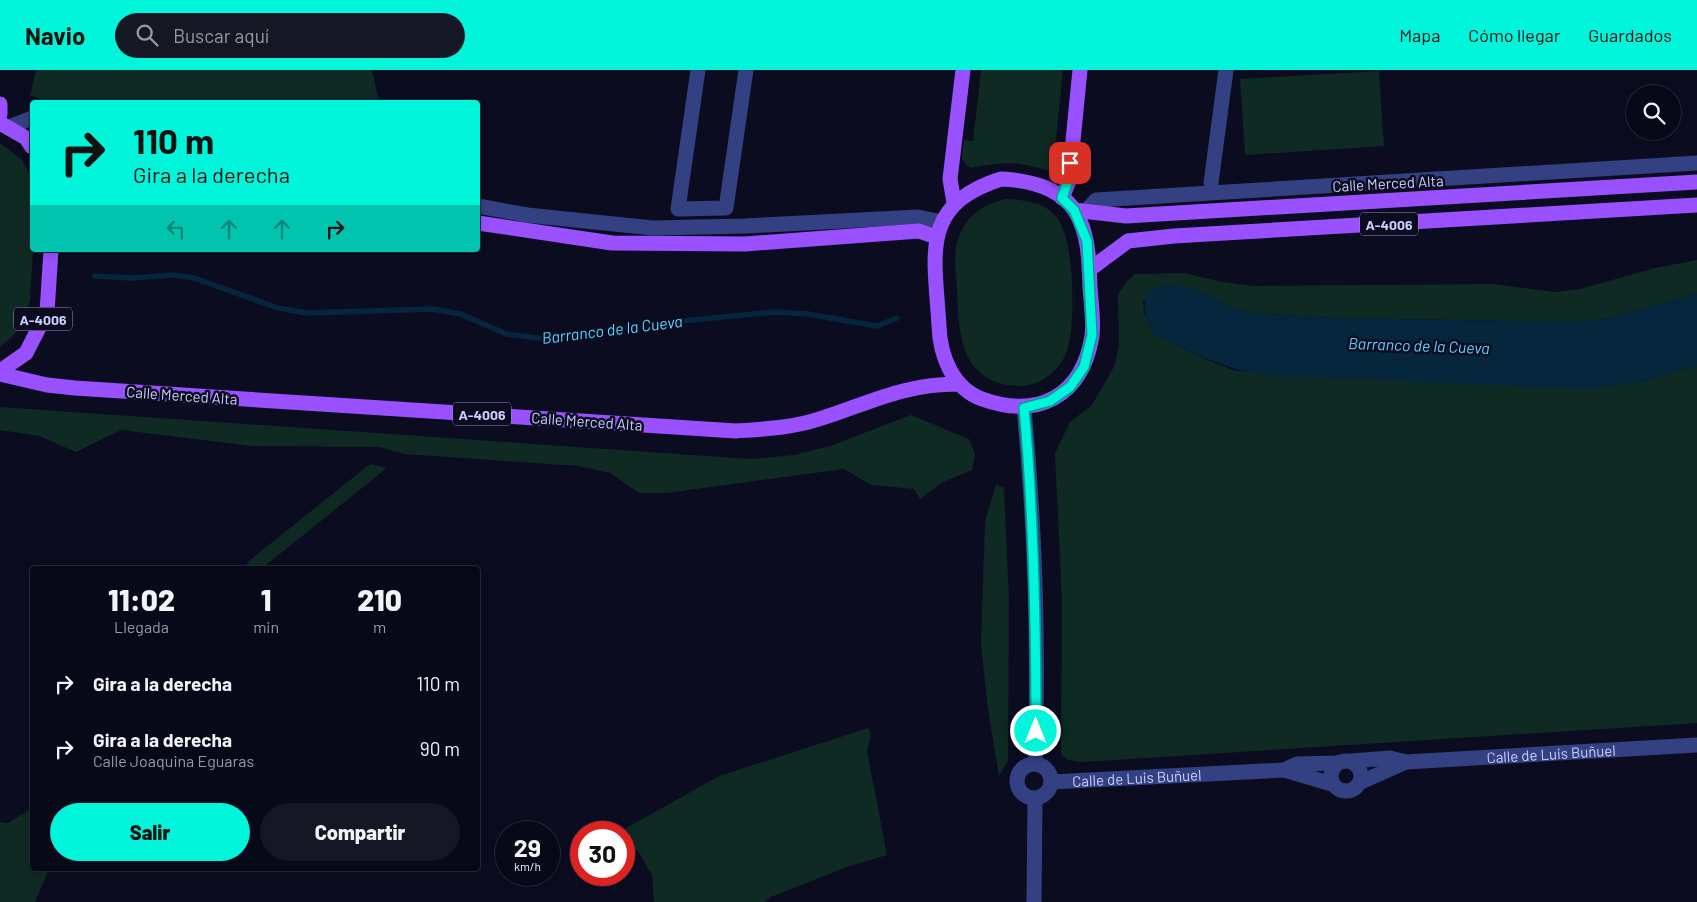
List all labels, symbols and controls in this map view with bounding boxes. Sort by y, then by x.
search box [115,13,465,58]
text: Navio [25,21,85,50]
icon: search [133,21,161,49]
text: Buscar aquí [173,24,269,47]
text: Mapa [1399,24,1440,46]
text: Cómo llegar [1468,24,1560,46]
text: Guardados [1588,24,1672,46]
map controls [1626,85,1681,140]
button: search [1626,85,1681,140]
text: 110 m [133,119,214,161]
icon: right [50,120,115,185]
pin [1049,142,1091,184]
icon: arrive [1056,149,1084,177]
text: Gira a la derecha [133,161,290,187]
street label: Calle Merced Alta [1332,171,1444,195]
road number: A-4006 [1360,212,1418,236]
icon: left [162,215,190,243]
icon: ahead [215,215,243,243]
icon: ahead [268,215,296,243]
icon: right [321,215,349,243]
road number: A-4006 [14,308,72,330]
water label: Barranco de la Cueva [541,311,683,347]
water label: Barranco de la Cueva [1348,333,1490,357]
street label: Calle Merced Alta [126,382,238,408]
road number: A-4006 [453,402,511,426]
street label: Calle Merced Alta [531,408,643,434]
text: 11:02 [108,581,175,617]
text: 1 [261,581,271,617]
text: 210 [357,581,402,617]
text: Llegada [114,617,169,636]
text: min [253,617,279,636]
text: m [373,617,386,636]
icon: right [50,670,78,698]
text: Gira a la derecha [93,672,232,695]
text: 110 m [416,672,460,695]
position arrow [1009,704,1061,756]
text: Gira a la derecha [93,728,232,751]
icon: right [50,735,78,763]
text: 90 m [420,737,460,760]
street label: Calle de Luis Buñuel [1486,741,1616,766]
text: Calle Joaquina Eguaras [93,751,254,770]
street label: Calle de Luis Buñuel [1072,765,1202,790]
button: Salir [50,803,250,861]
button: Compartir [260,803,460,861]
speed limit sign: 30 [570,821,635,886]
text: 29 [514,832,541,862]
text: km/h [514,859,541,873]

